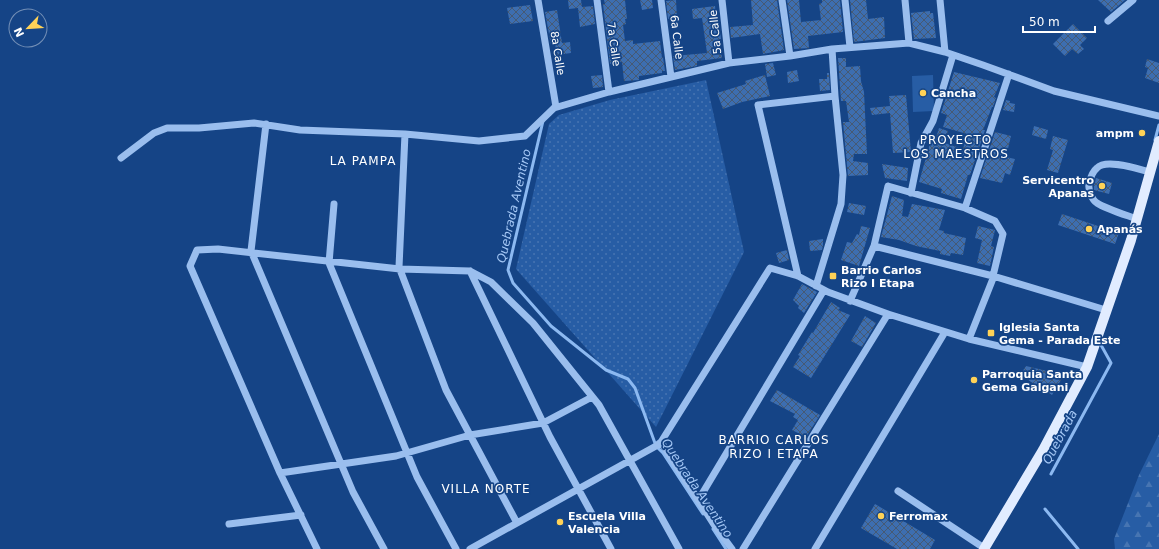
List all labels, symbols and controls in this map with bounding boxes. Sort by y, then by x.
north arrow [8,8,48,48]
scale bar [1023,8,1095,34]
street label: 5a Calle [707,9,724,55]
street label: 6a Calle [667,14,686,60]
text: 50 m [1029,15,1060,29]
street label: 7a Calle [604,21,623,67]
text: N [12,25,27,39]
street label: 8a Calle [548,30,567,76]
place label: Cancha [931,87,976,100]
marker: Cancha [918,88,928,98]
place label: ampm [1096,127,1134,140]
marker: ampm [1137,128,1147,138]
district label: PROYECTO LOS MAESTROS [903,133,1009,161]
water label: Quebrada Aventino [494,148,534,264]
district label: LA PAMPA [330,154,396,168]
place label: Servicentro Apanas [1022,174,1094,200]
marker: Servicentro Apanas [1097,181,1107,191]
place label: Apanás [1097,223,1143,236]
marker: Apanás [1084,224,1094,234]
place label: Barrio Carlos Rizo I Etapa [841,264,922,290]
marker: Barrio Carlos Rizo I Etapa [828,271,838,281]
place label: Iglesia Santa Gema - Parada Este [999,321,1121,347]
marker: Iglesia Santa Gema - Parada Este [986,328,996,338]
place label: Parroquia Santa Gema Galgani [982,368,1082,394]
marker: Parroquia Santa Gema Galgani [969,375,979,385]
water label: Quebrada [1040,408,1080,466]
district label: BARRIO CARLOS RIZO I ETAPA [718,433,830,461]
water label: Quebrada Aventino [659,436,735,540]
district label: VILLA NORTE [441,482,531,496]
place label: Escuela Villa Valencia [568,510,646,536]
place label: Ferromax [889,510,948,523]
marker: Ferromax [876,511,886,521]
marker: Escuela Villa Valencia [555,517,565,527]

